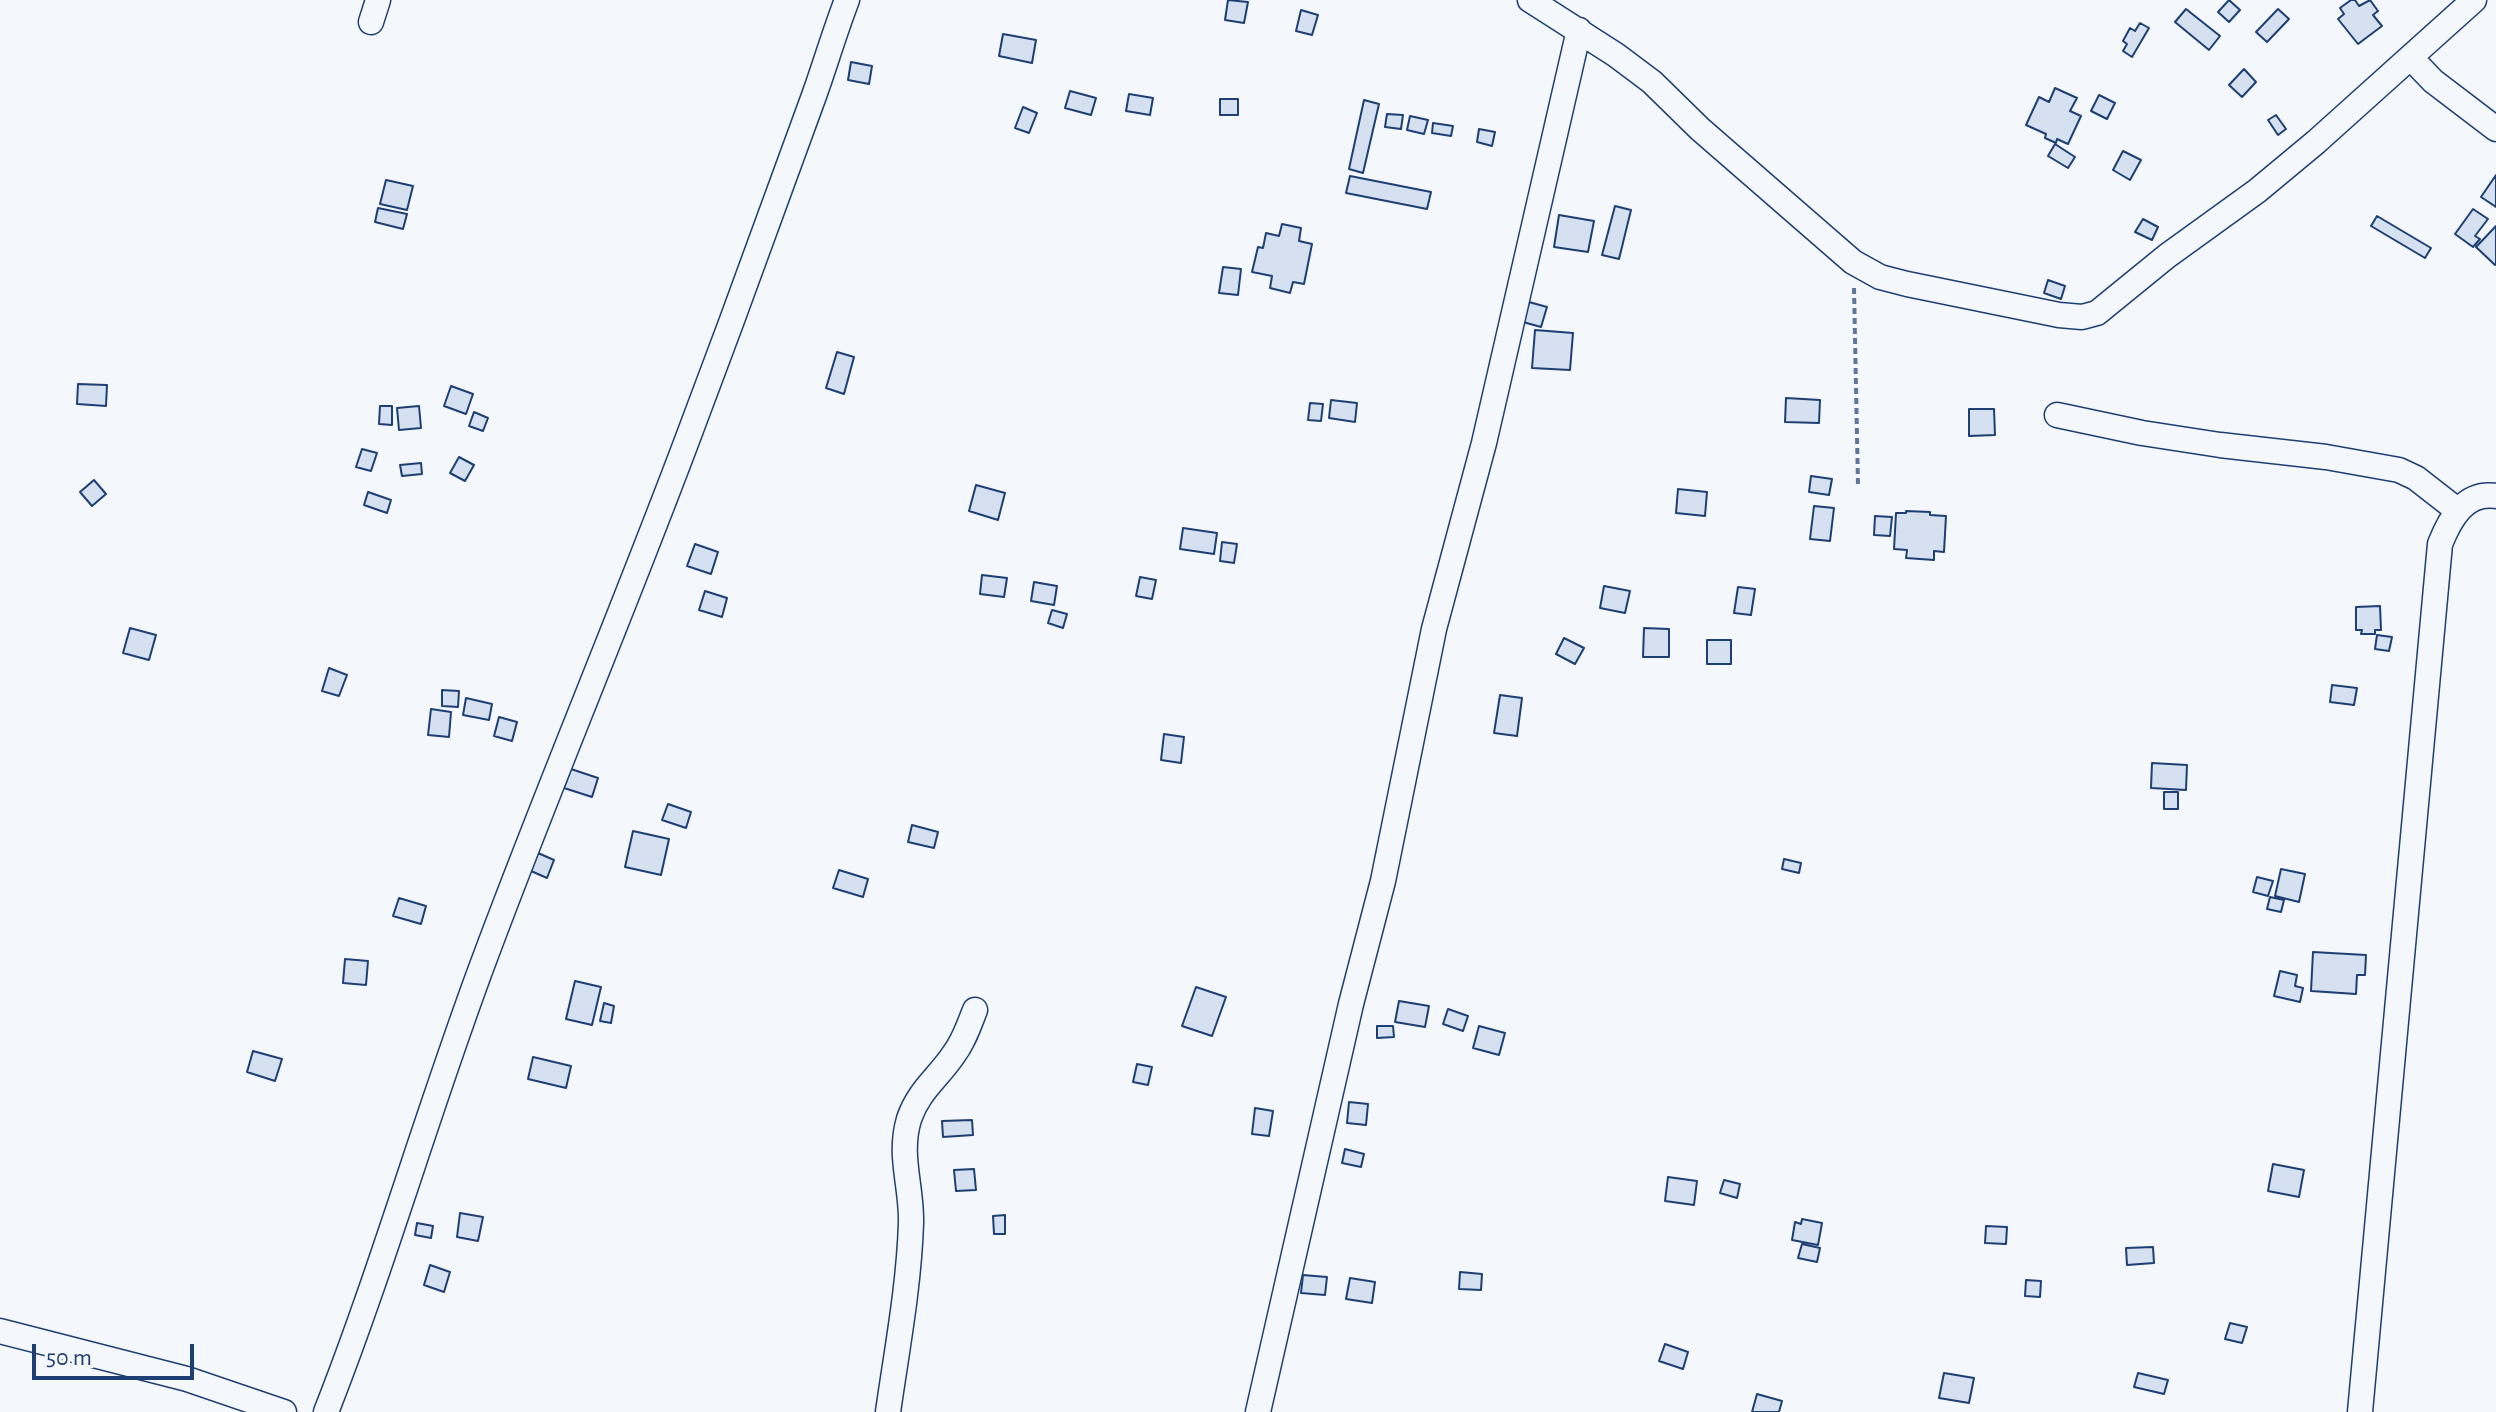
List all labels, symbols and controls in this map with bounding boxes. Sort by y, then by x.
scale bar [36,1328,198,1378]
text: 50 m [46,1346,92,1370]

